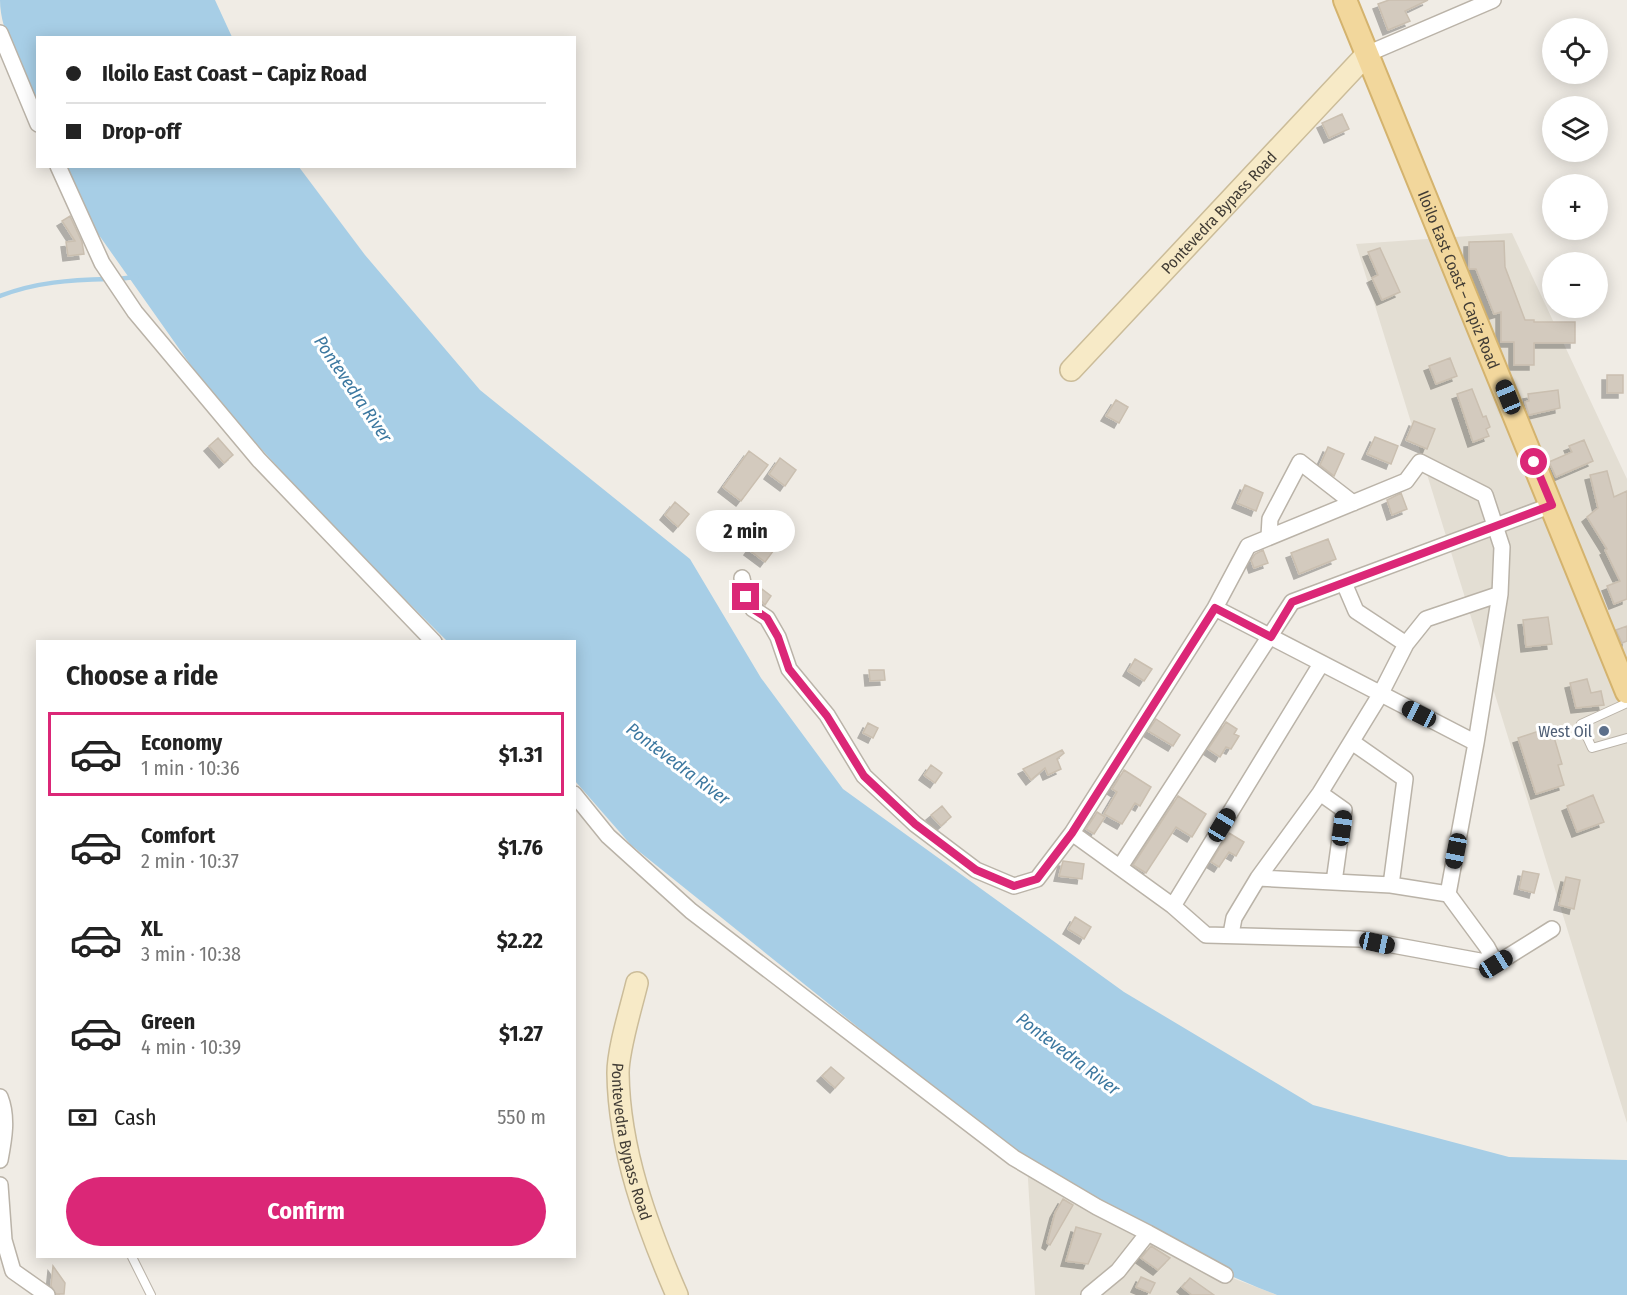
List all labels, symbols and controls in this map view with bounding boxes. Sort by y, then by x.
map controls [1542,18,1608,318]
button: locate [1542,18,1608,84]
text: Iloilo East Coast – Capiz Road [102,60,367,87]
button: layers [1542,96,1608,162]
text: Drop-off [102,118,181,145]
street label: Pontevedra Bypass Road [1157,147,1280,277]
button: + [1542,174,1608,240]
street label: Iloilo East Coast – Capiz Road [1414,188,1504,372]
button: − [1542,252,1608,318]
water label: Pontevedra River [309,332,397,447]
car [1493,377,1523,417]
route start [1520,448,1547,475]
callout: 2 min [696,510,795,552]
text: 2 min [723,519,768,543]
route end [732,583,759,610]
text: Choose a ride [66,660,218,692]
car [1399,698,1439,730]
water label: Pontevedra River [622,718,735,810]
place label: West Oil [1538,722,1592,741]
marker: West Oil [1597,724,1611,738]
icon: car [69,727,123,781]
text: Economy [141,729,222,756]
text: $1.31 [499,741,543,768]
text: 1 min · 10:36 [141,756,240,780]
car [1205,805,1239,845]
car [1331,809,1353,847]
icon: car [69,820,123,874]
text: Comfort [141,822,215,849]
car [1444,832,1468,870]
text: $1.76 [498,834,543,861]
text: 2 min · 10:37 [141,849,239,873]
icon: car [69,913,123,967]
text: XL [141,915,163,942]
text: $2.22 [497,927,543,954]
car [1358,930,1396,956]
text: 3 min · 10:38 [141,942,241,966]
car [1476,947,1516,981]
icon: car [69,1006,123,1060]
text: Green [141,1008,195,1035]
water label: Pontevedra River [1012,1008,1125,1100]
text: $1.27 [499,1020,543,1047]
text: 4 min · 10:39 [141,1035,241,1059]
street label: Pontevedra Bypass Road [608,1062,656,1223]
icon: cash [66,1101,99,1134]
text: Cash [114,1104,157,1131]
text: 550 m [497,1105,546,1129]
button: Confirm [66,1177,546,1246]

